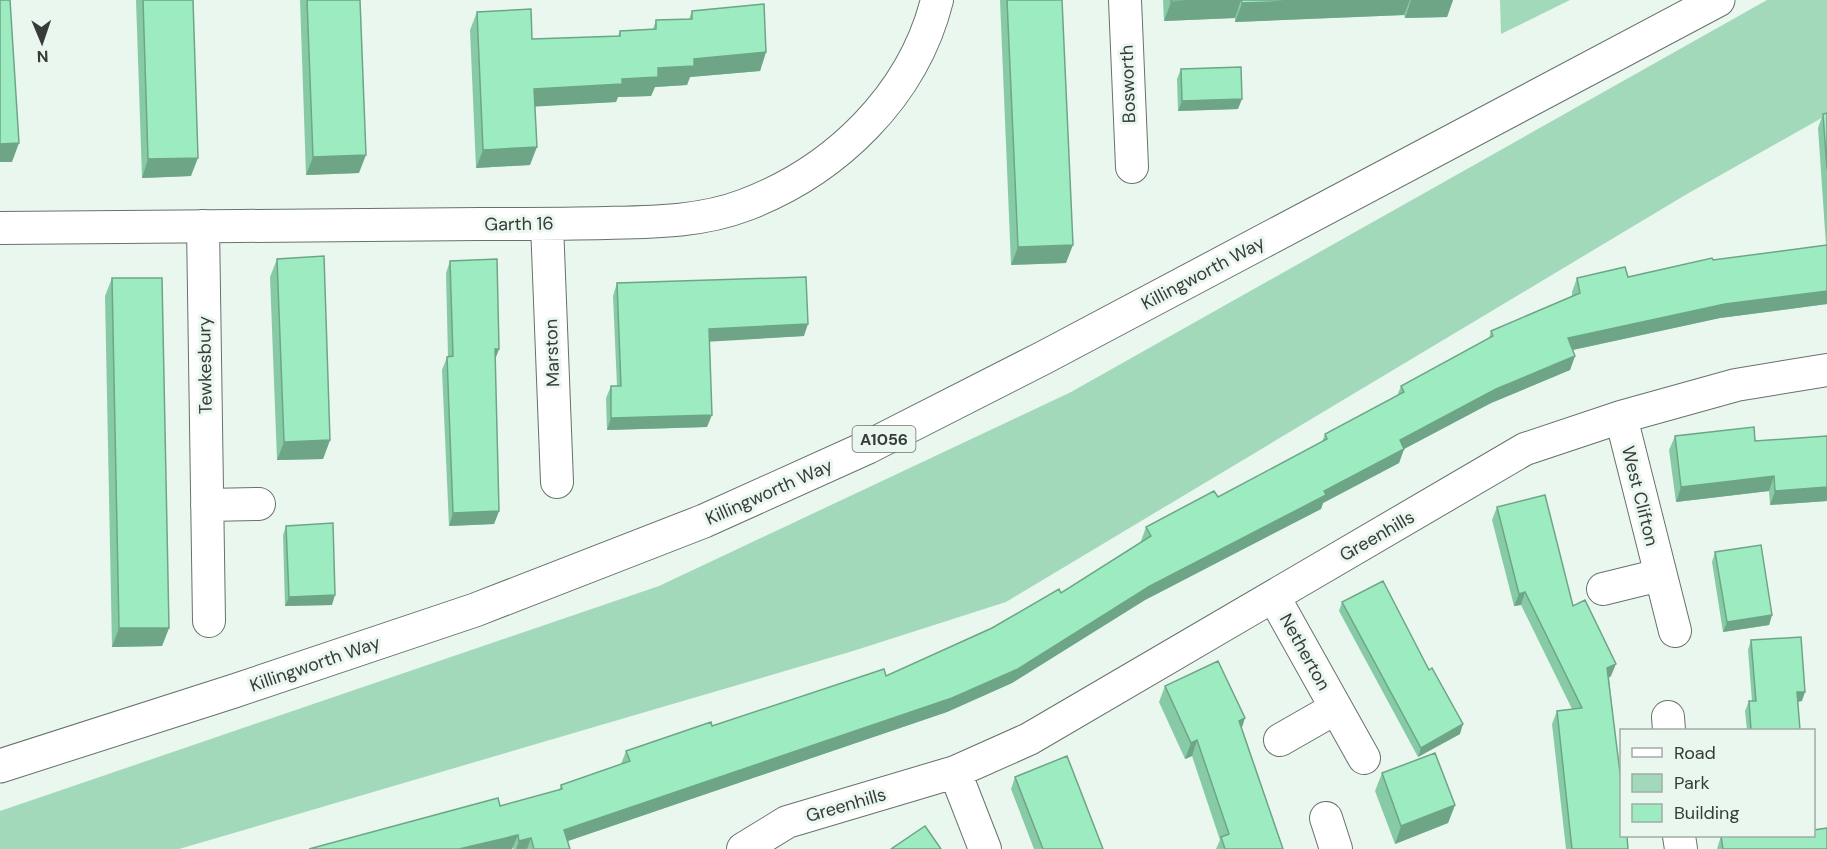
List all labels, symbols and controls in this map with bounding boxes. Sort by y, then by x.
north arrow [12,12,72,72]
street label: Bosworth [1115,44,1141,124]
text: N [36,46,49,67]
street label: Garth 16 [484,211,554,237]
street label: Killingworth Way [1137,230,1269,316]
street label: Tewkesbury [192,316,218,414]
street label: Marston [539,319,565,387]
road number: A1056 [852,426,916,452]
street label: West Clifton [1616,443,1664,549]
street label: Killingworth Way [702,453,836,531]
street label: Greenhills [1335,505,1419,567]
street label: Netherton [1274,609,1336,695]
street label: Killingworth Way [247,630,383,698]
legend [1620,729,1815,837]
text: Road [1674,741,1716,765]
text: Park [1674,771,1710,795]
street label: Greenhills [803,782,889,828]
text: Building [1674,801,1739,825]

